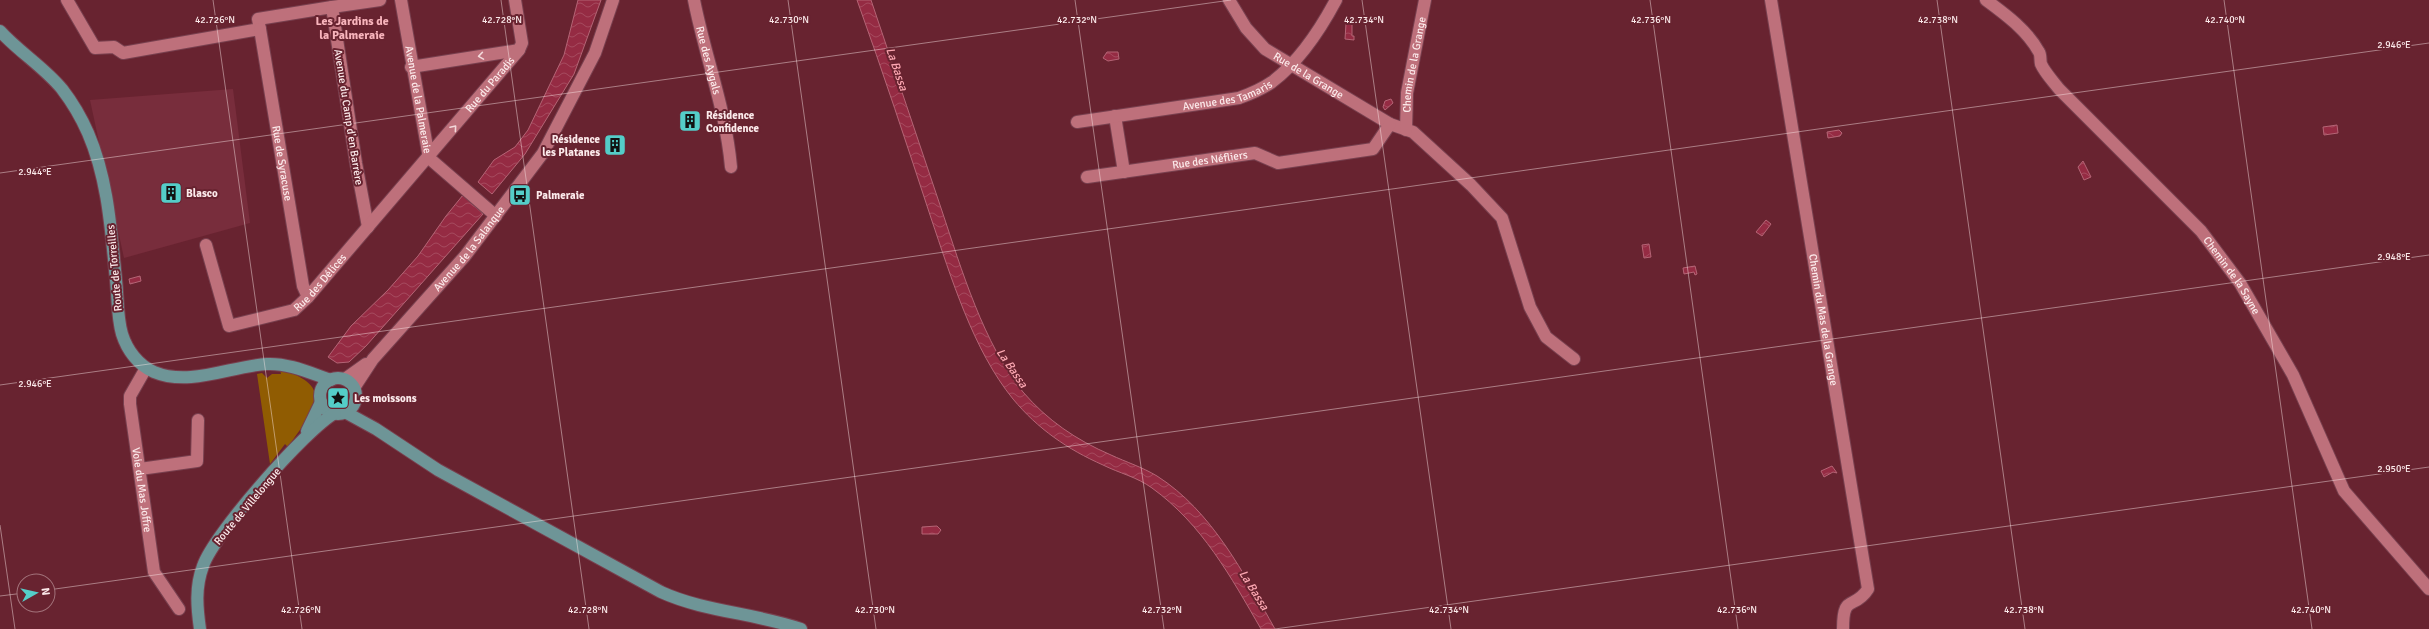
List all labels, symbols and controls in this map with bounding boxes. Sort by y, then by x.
text: 42.726°N [195,14,235,26]
district label: Les Jardins de la Palmeraie [315,14,389,43]
text: 42.728°N [482,14,522,26]
text: 42.730°N [769,14,809,26]
text: 42.732°N [1057,14,1097,26]
text: 42.734°N [1344,14,1384,26]
text: 42.736°N [1631,14,1671,26]
text: 42.738°N [1918,14,1958,26]
text: 42.740°N [2205,14,2245,26]
street label: Chemin de la Grange [1400,16,1429,113]
street label: Rue des Aygals [693,25,723,96]
text: 2.946°E [2377,39,2411,51]
street label: Avenue de la Palmeraie [402,45,434,154]
water label: La Bassa [882,46,911,94]
street label: Avenue du Camp d'en Barrère [331,48,366,186]
street label: Rue de la Grange [1271,50,1346,102]
one-way arrow [478,51,484,60]
street label: Rue du Paradis [463,54,518,115]
street label: Avenue des Tamaris [1182,78,1275,113]
building icon: Résidence Confidence [677,108,703,134]
place label: Résidence Confidence [706,109,760,135]
street label: Rue de Syracuse [269,125,295,202]
one-way arrow [449,126,456,133]
building icon: Résidence les Platanes [602,132,628,158]
place label: Résidence les Platanes [542,133,601,159]
street label: Rue des Néfliers [1171,148,1249,172]
text: 2.944°E [18,166,52,178]
building icon: Blasco [158,180,184,206]
bus stop icon: Palmeraie [507,182,533,208]
place label: Blasco [186,187,218,200]
place label: Palmeraie [536,189,585,202]
street label: Avenue de la Salanque [431,204,507,294]
street label: Route de Torreilles [104,224,125,312]
street label: Chemin de la Sayne [2200,234,2263,317]
street label: Rue des Délices [291,251,349,314]
text: 2.948°E [2377,251,2411,263]
street label: Chemin du Mas de la Grange [1806,253,1840,387]
water label: La Bassa [993,346,1031,392]
text: 2.946°E [18,378,52,390]
place icon: Les moissons [325,385,351,411]
place label: Les moissons [354,392,417,405]
street label: Voie du Mas Joffre [129,447,154,533]
text: 2.950°E [2377,463,2411,475]
street label: Route de Villelongue [211,465,283,548]
water label: La Bassa [1235,567,1272,614]
north arrow [16,573,56,613]
text: N [38,587,52,596]
text: 42.726°N [281,604,321,616]
text: 42.728°N [568,604,608,616]
text: 42.730°N [855,604,895,616]
text: 42.732°N [1142,604,1182,616]
text: 42.734°N [1429,604,1469,616]
text: 42.736°N [1717,604,1757,616]
text: 42.738°N [2004,604,2044,616]
text: 42.740°N [2291,604,2331,616]

